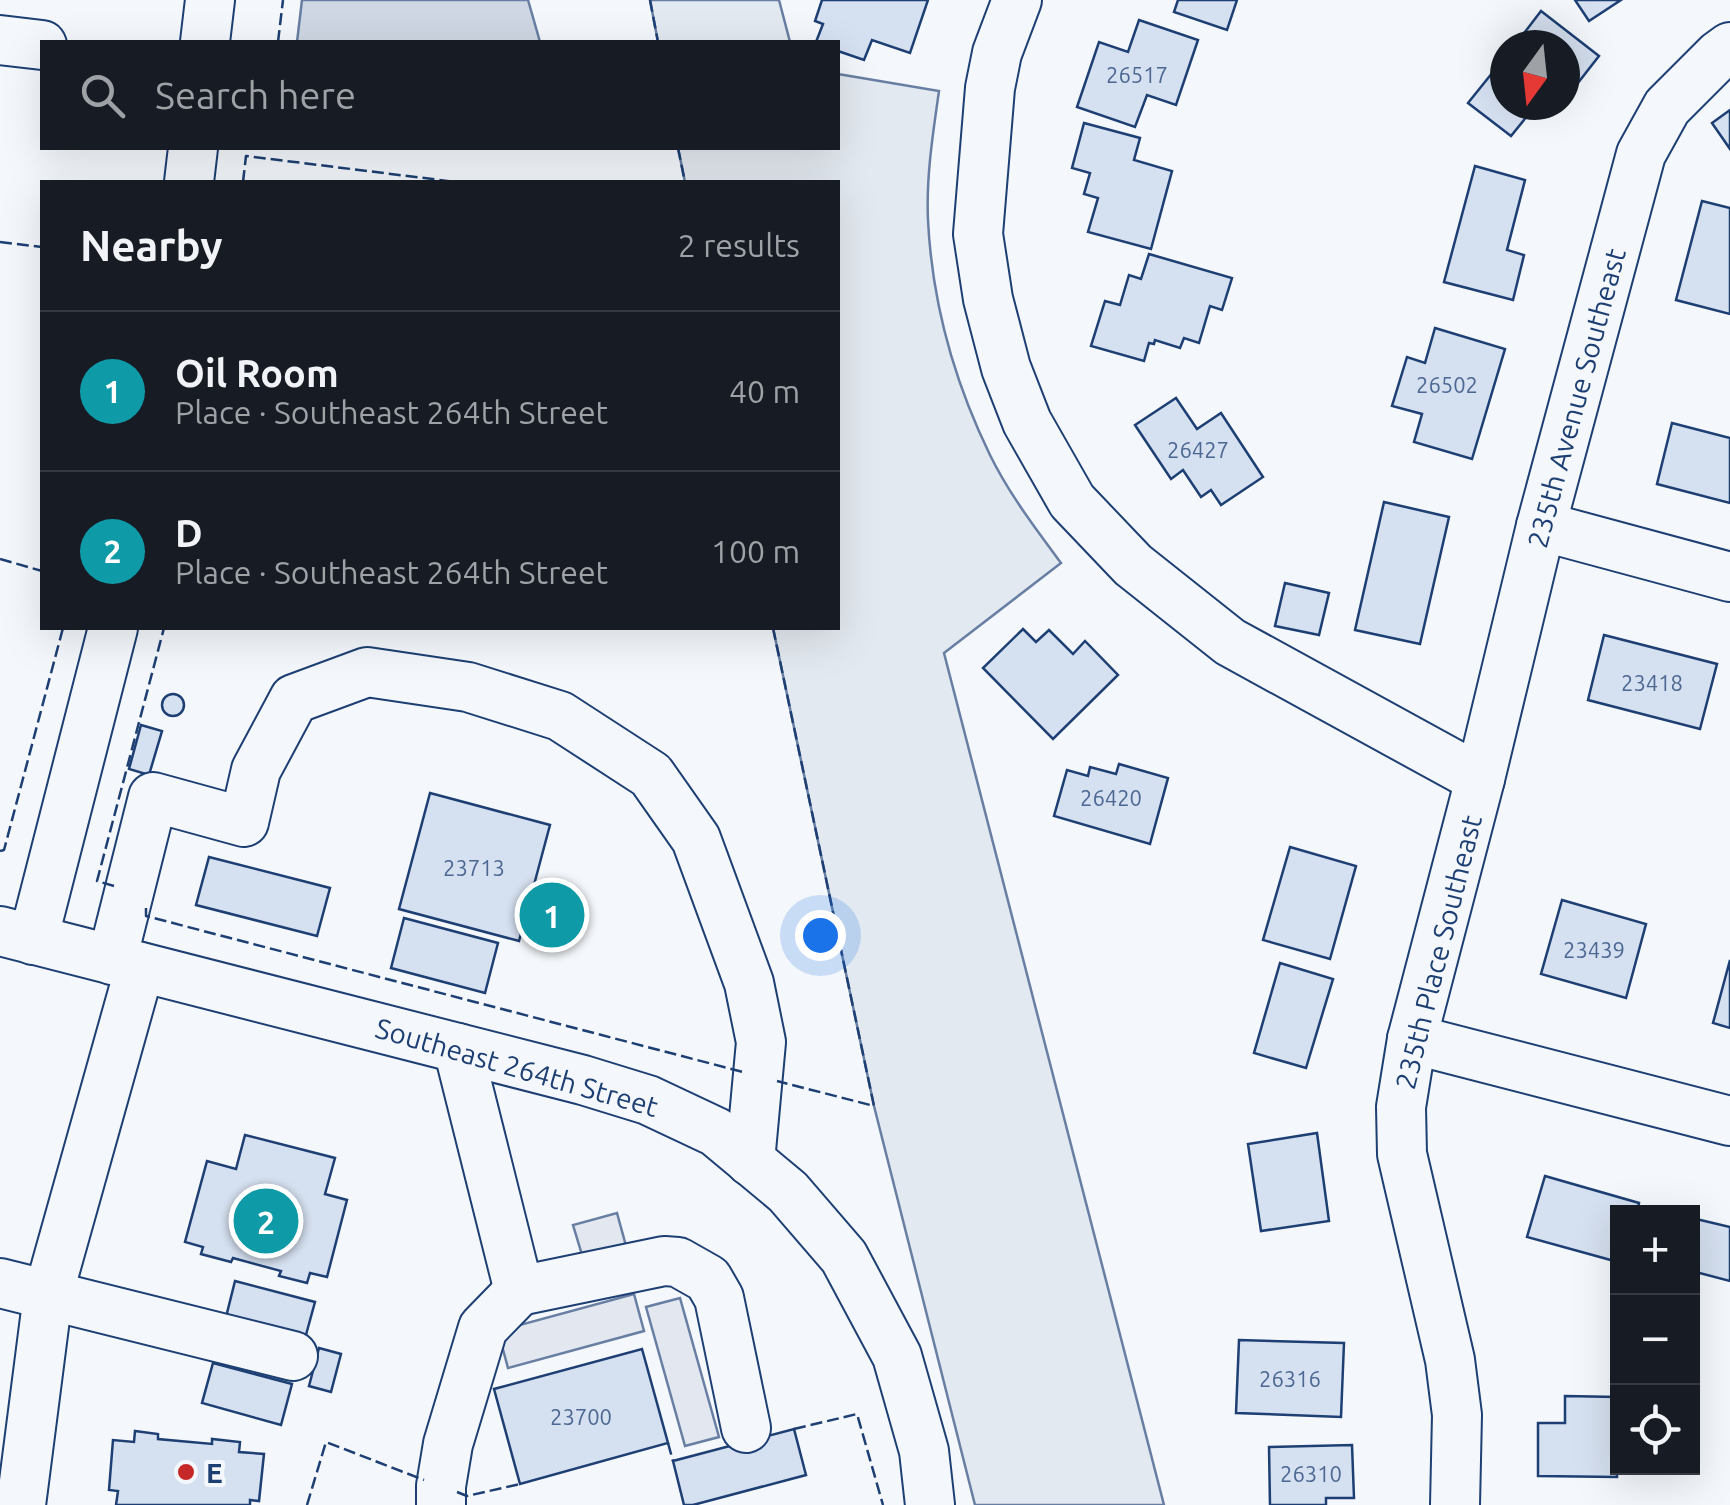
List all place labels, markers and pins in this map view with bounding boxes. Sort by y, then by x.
pin: 1 [520,878,584,952]
pin: 2 [234,1184,298,1258]
place label: E [206,1457,223,1488]
marker: E [175,1461,197,1483]

